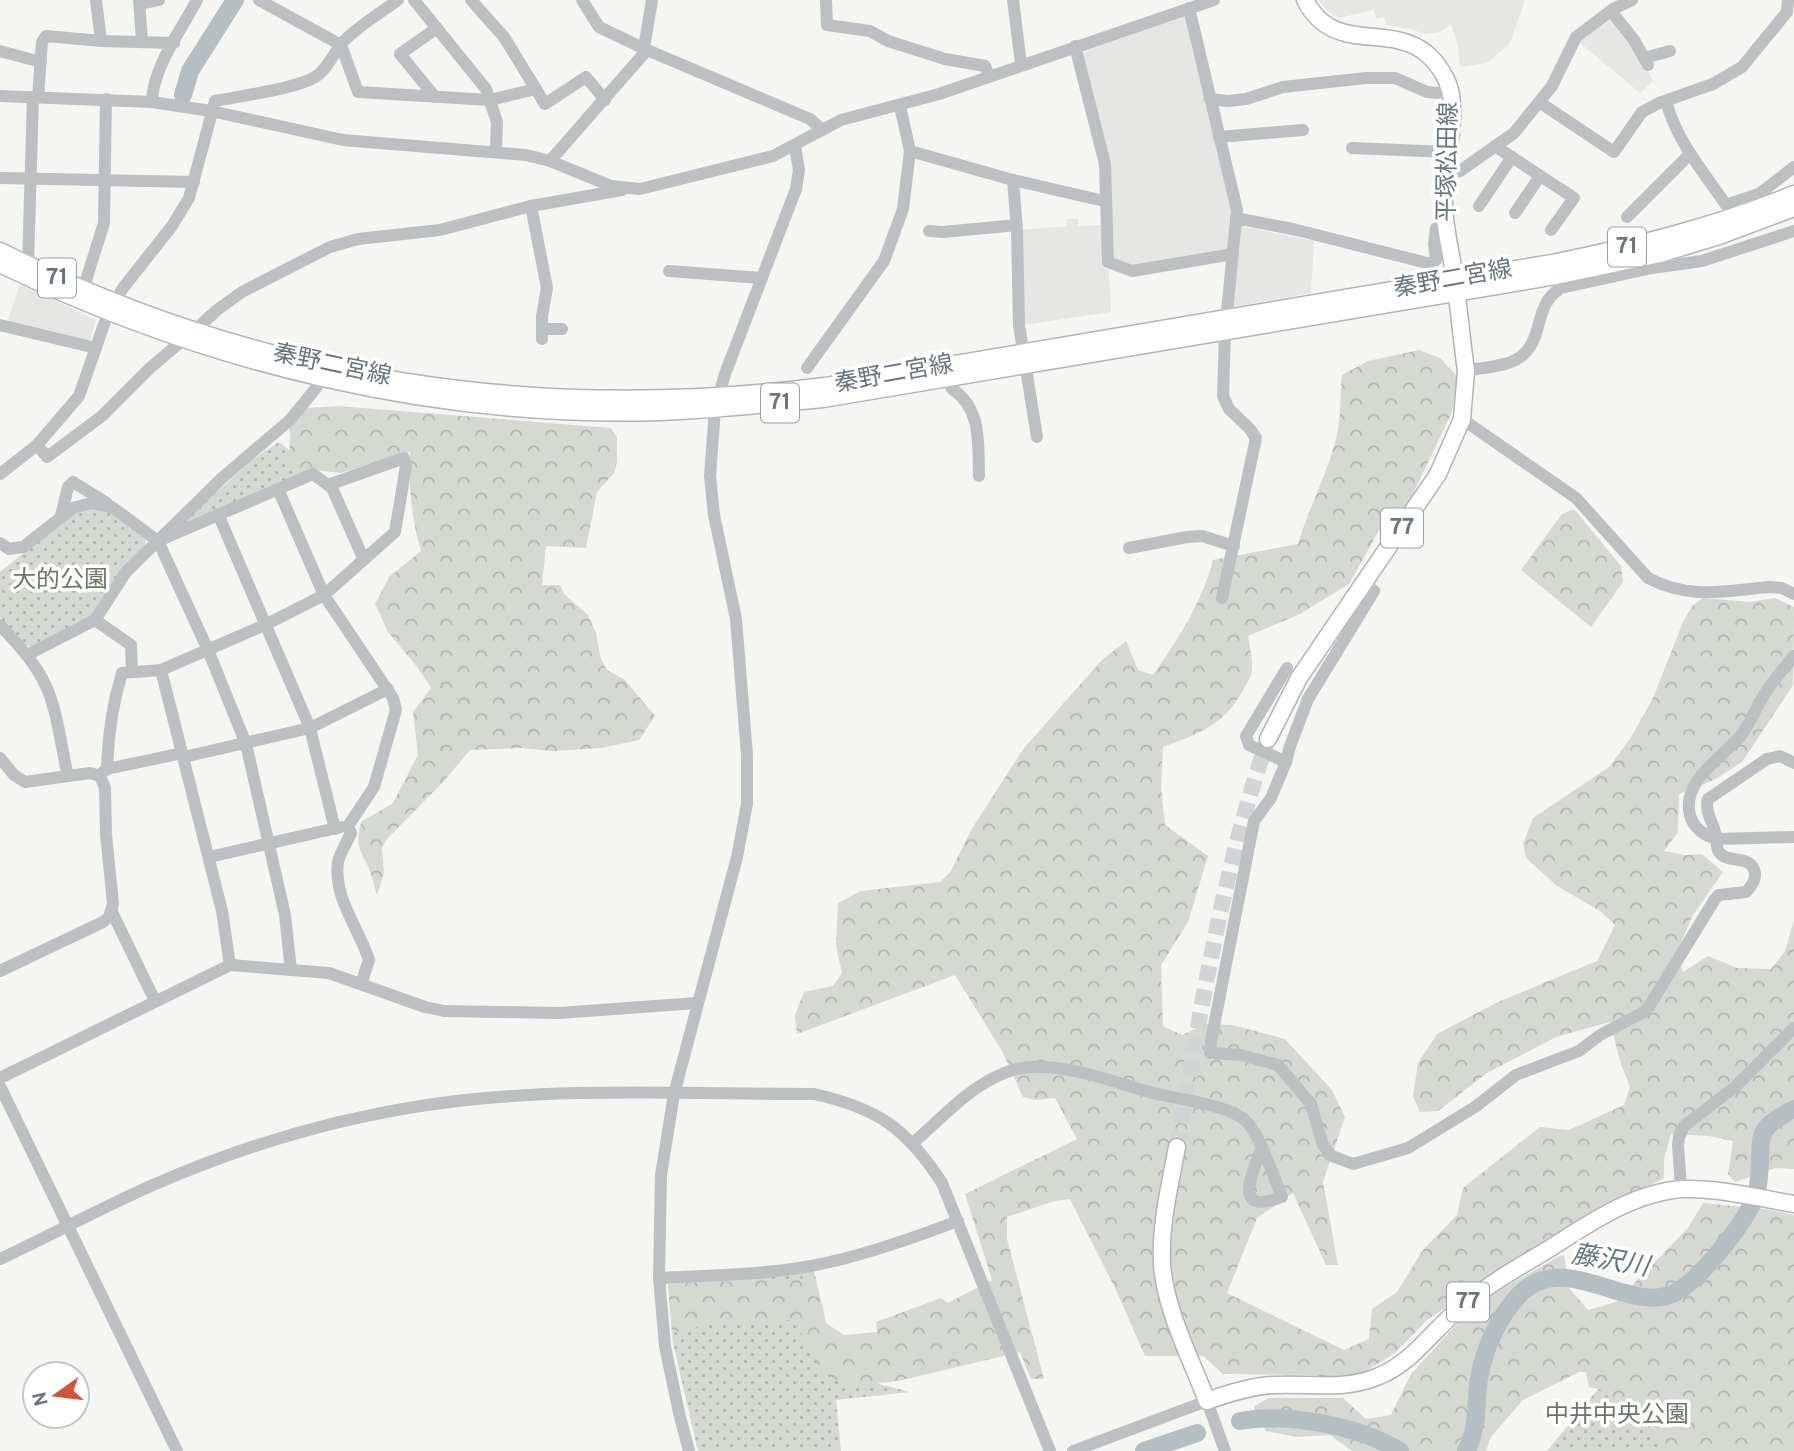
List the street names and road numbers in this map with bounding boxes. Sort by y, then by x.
street label: 平塚松田線 [1433,102,1465,222]
road number: 71 [1608,228,1646,266]
street label: 秦野二宮線 [1391,255,1515,305]
road number: 71 [38,258,76,298]
street label: 秦野二宮線 [270,339,394,393]
street label: 秦野二宮線 [832,350,956,400]
road number: 71 [761,384,799,422]
road number: 77 [1381,508,1423,548]
road number: 77 [1447,1282,1489,1322]

